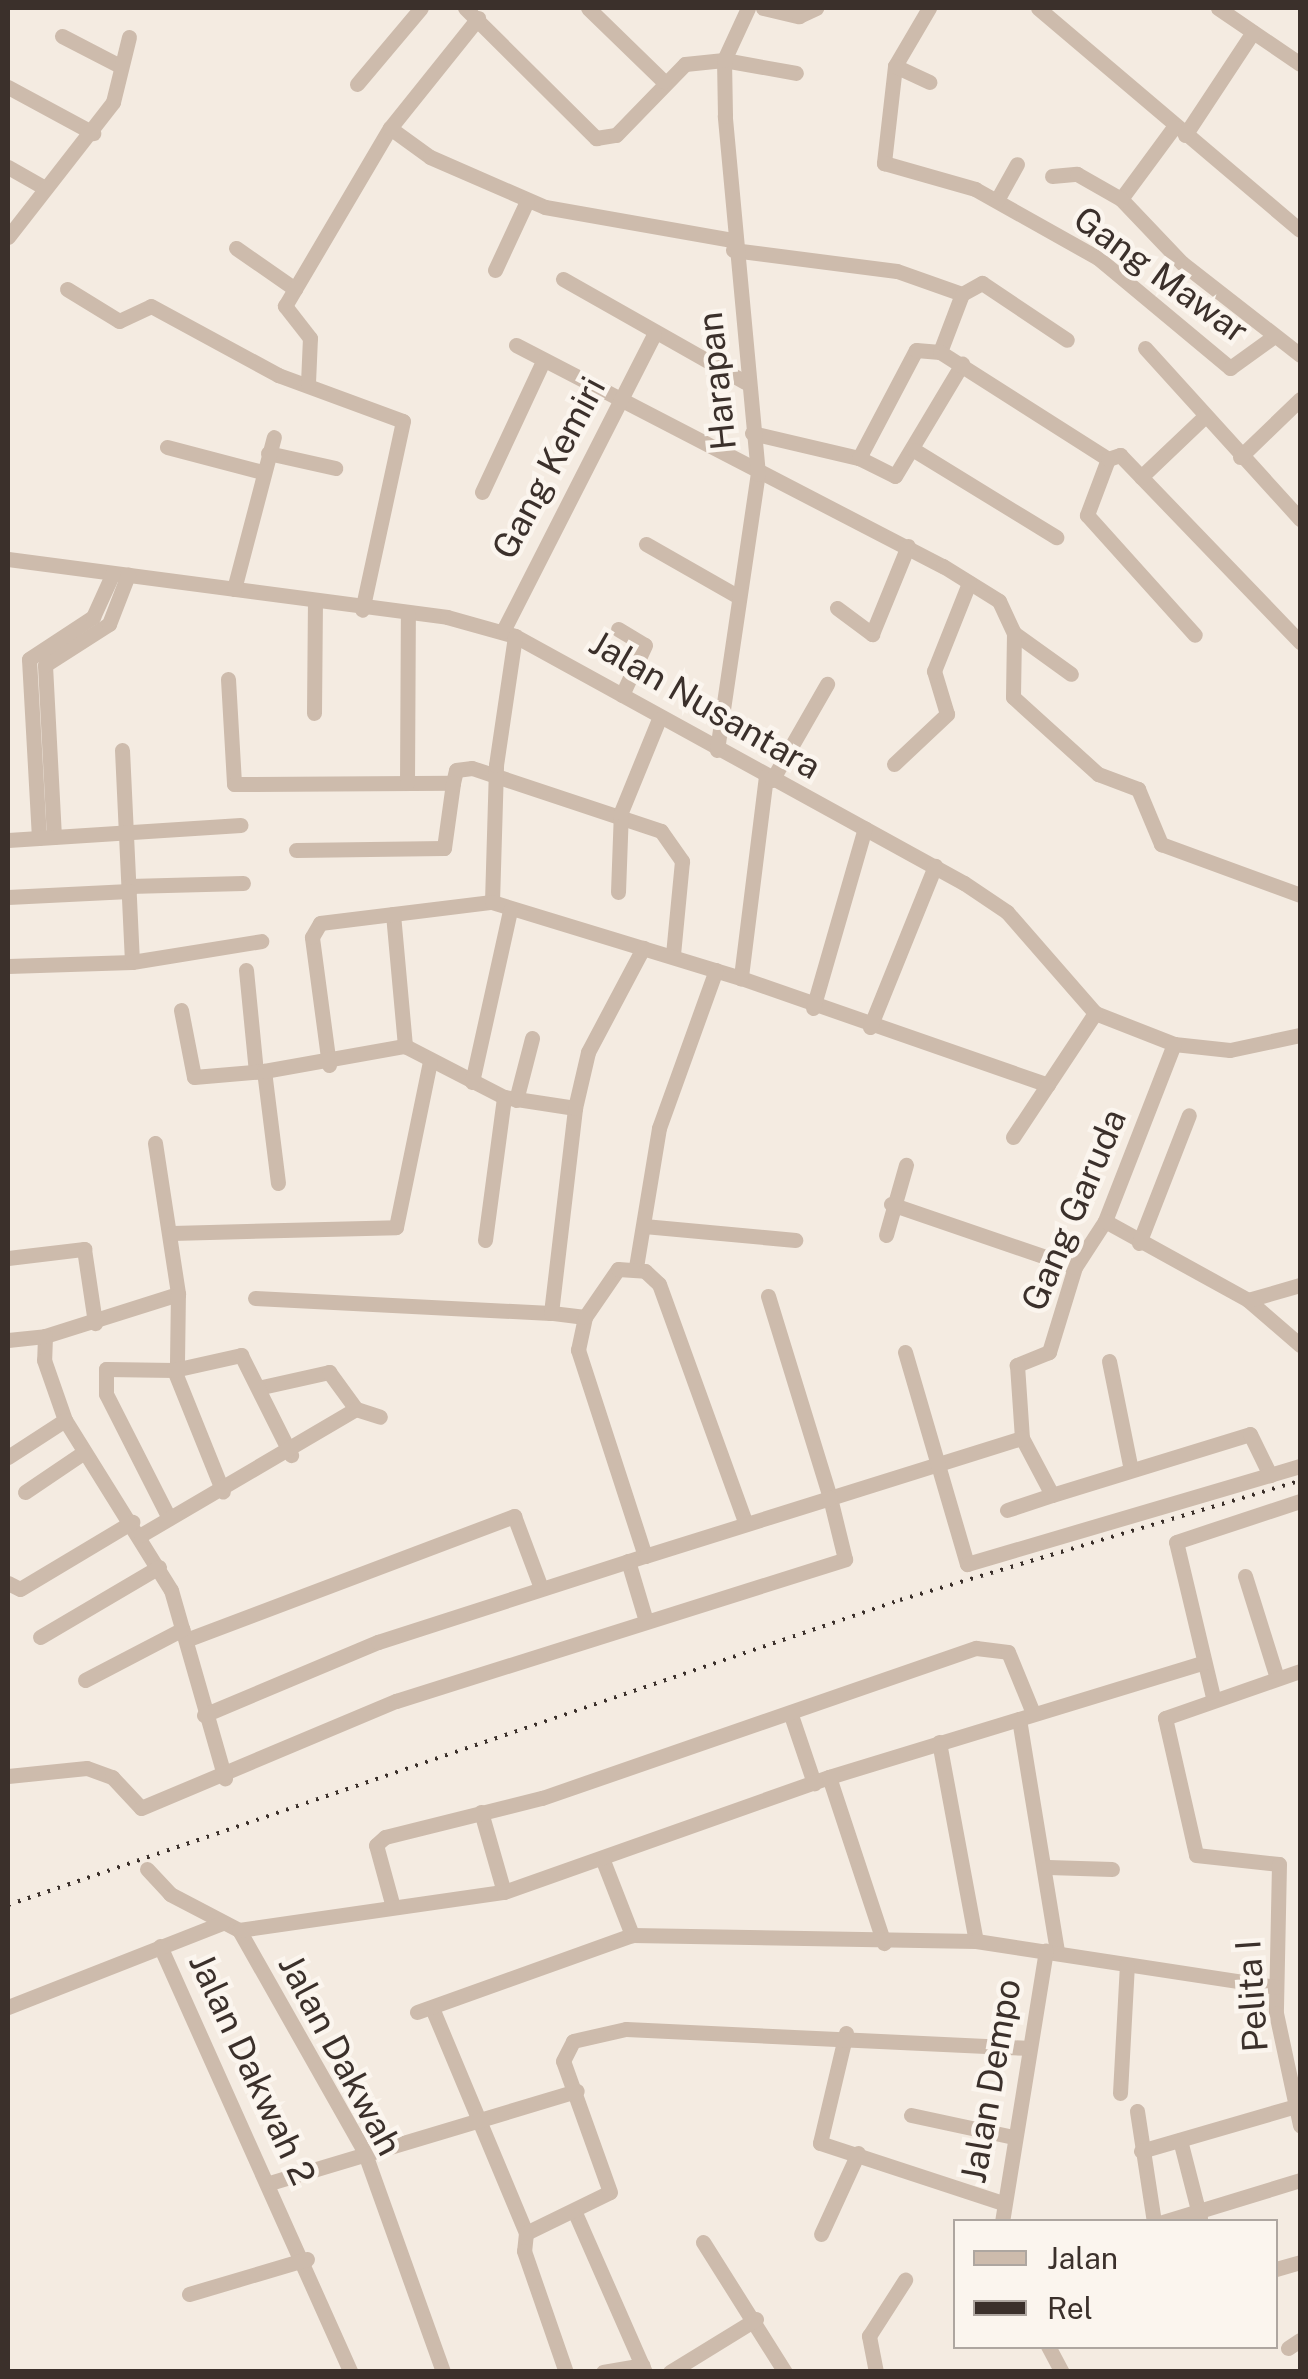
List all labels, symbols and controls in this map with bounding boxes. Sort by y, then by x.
street label: Gang Mawar [1066,198,1256,352]
street label: Harapan [689,310,745,452]
street label: Gang Kemiri [484,370,614,566]
street label: Jalan Nusantara [582,622,828,788]
street label: Gang Garuda [1013,1103,1135,1317]
street label: Pelita I [1227,1939,1277,2053]
street label: Jalan Dakwah 2 [180,1946,324,2192]
street label: Jalan Dakwah [269,1947,411,2163]
street label: Jalan Dempo [952,1976,1030,2186]
legend [953,2219,1278,2349]
text: Jalan [1047,2240,1118,2276]
text: Rel [1047,2290,1093,2326]

